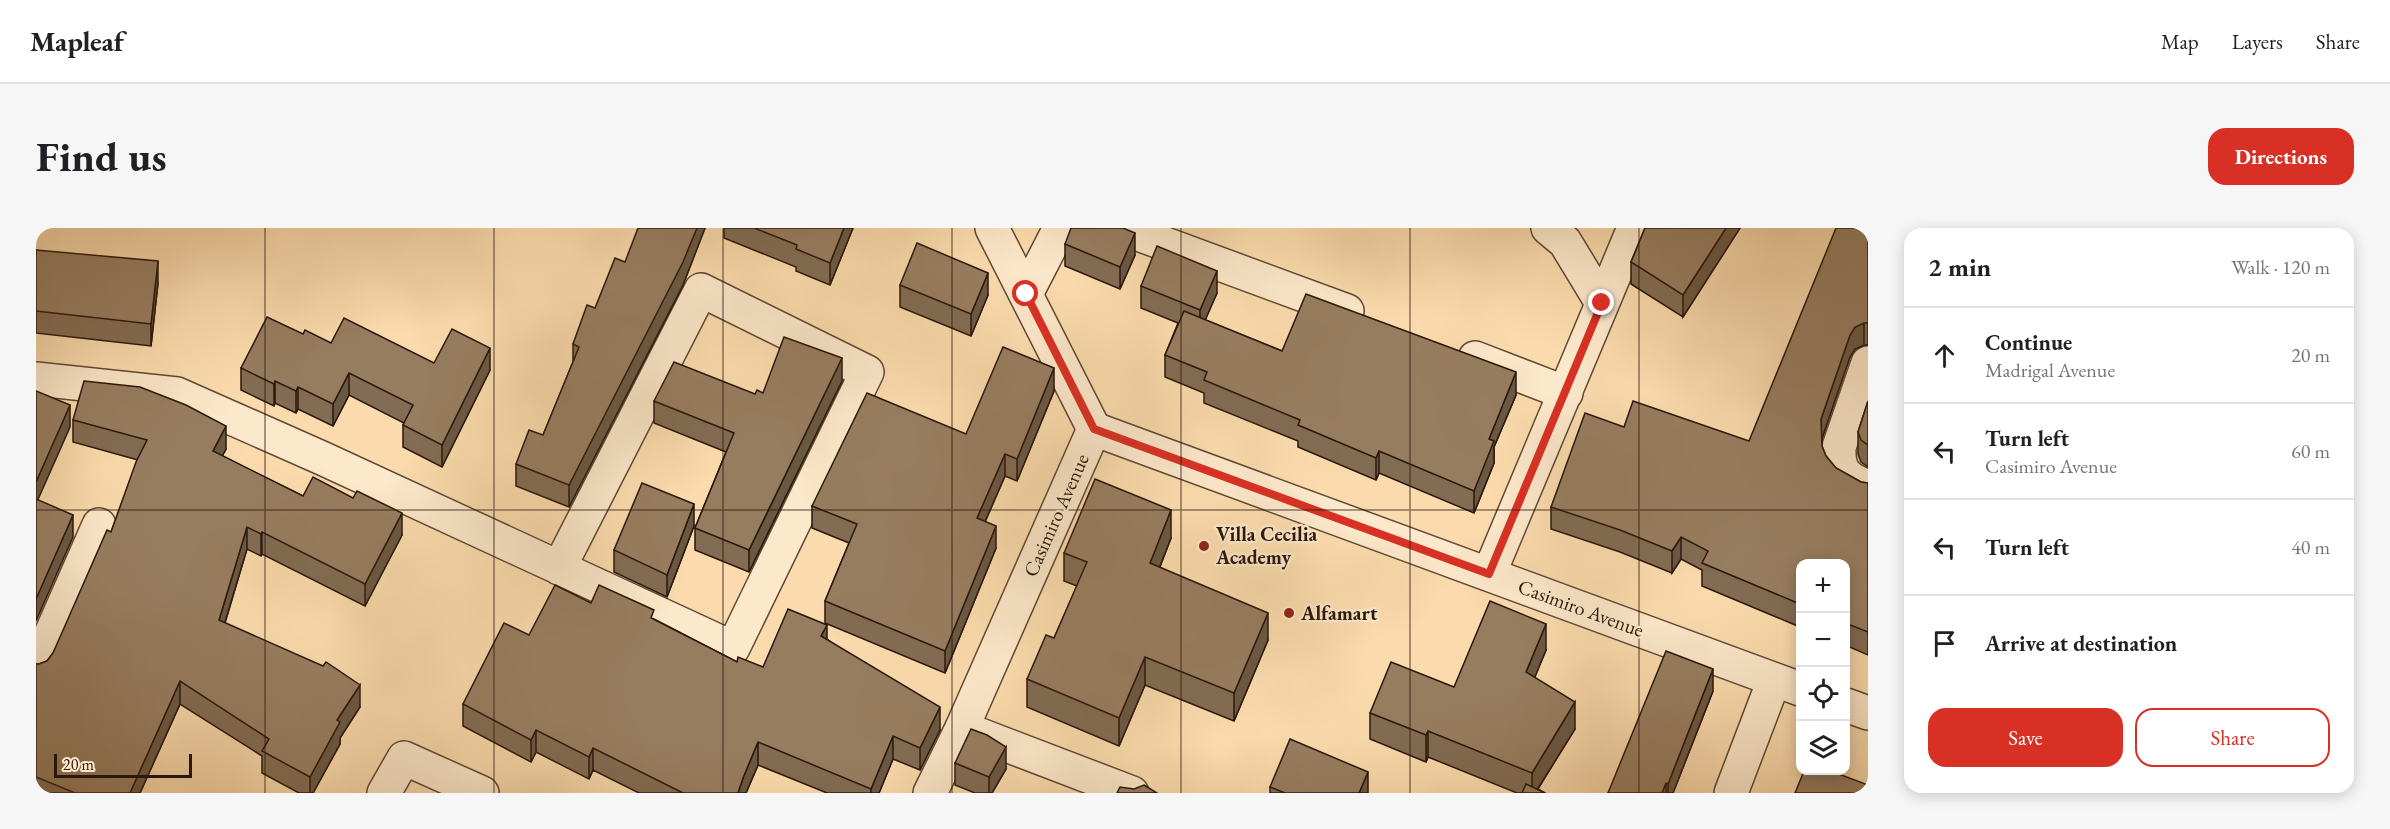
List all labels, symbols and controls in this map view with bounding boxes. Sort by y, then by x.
text: Mapleaf [30,23,124,59]
text: Map [2161,28,2199,55]
text: Layers [2232,28,2283,55]
text: Share [2316,28,2360,55]
button: Directions [2208,128,2354,185]
text: Find us [36,129,167,184]
text: 2 min [1928,250,1991,284]
text: Walk · 120 m [2231,254,2330,280]
route start [1012,280,1038,306]
route end [1588,289,1614,315]
text: Continue [1985,328,2072,357]
icon: ahead [1928,339,1961,372]
text: 20 m [2291,342,2330,368]
text: Madrigal Avenue [1985,357,2115,383]
text: Turn left [1985,424,2069,453]
icon: left [1928,435,1961,468]
text: 60 m [2291,438,2330,464]
street label: Casimiro Avenue [1017,449,1095,581]
text: Casimiro Avenue [1985,453,2117,479]
place label: Villa Cecilia Academy [1215,521,1318,570]
icon: left [1928,531,1961,564]
text: Turn left [1985,533,2069,562]
text: 40 m [2291,534,2330,560]
marker: Villa Cecilia Academy [1197,539,1211,553]
map controls [1796,559,1850,775]
button: + [1796,559,1850,613]
street label: Casimiro Avenue [1515,573,1648,643]
place label: Alfamart [1300,600,1378,626]
marker: Alfamart [1282,606,1296,620]
button: − [1796,613,1850,667]
icon: arrive [1928,627,1961,660]
text: Arrive at destination [1985,629,2177,658]
button: locate [1796,667,1850,721]
button: Save [1928,708,2123,767]
button: Share [2135,708,2330,767]
button: layers [1796,721,1850,775]
scale bar [54,751,192,778]
text: 20 m [63,754,94,775]

